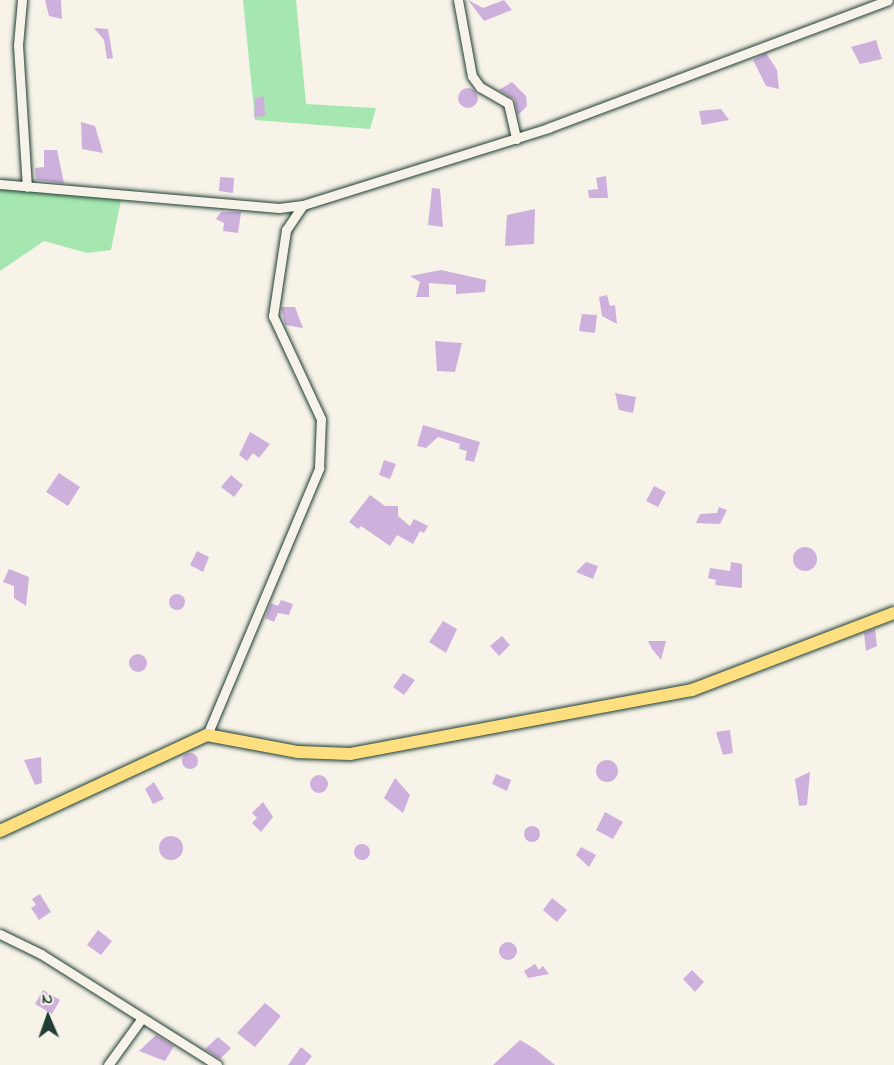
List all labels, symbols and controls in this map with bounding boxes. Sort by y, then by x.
north arrow [18,987,78,1047]
text: N [42,987,53,1011]

